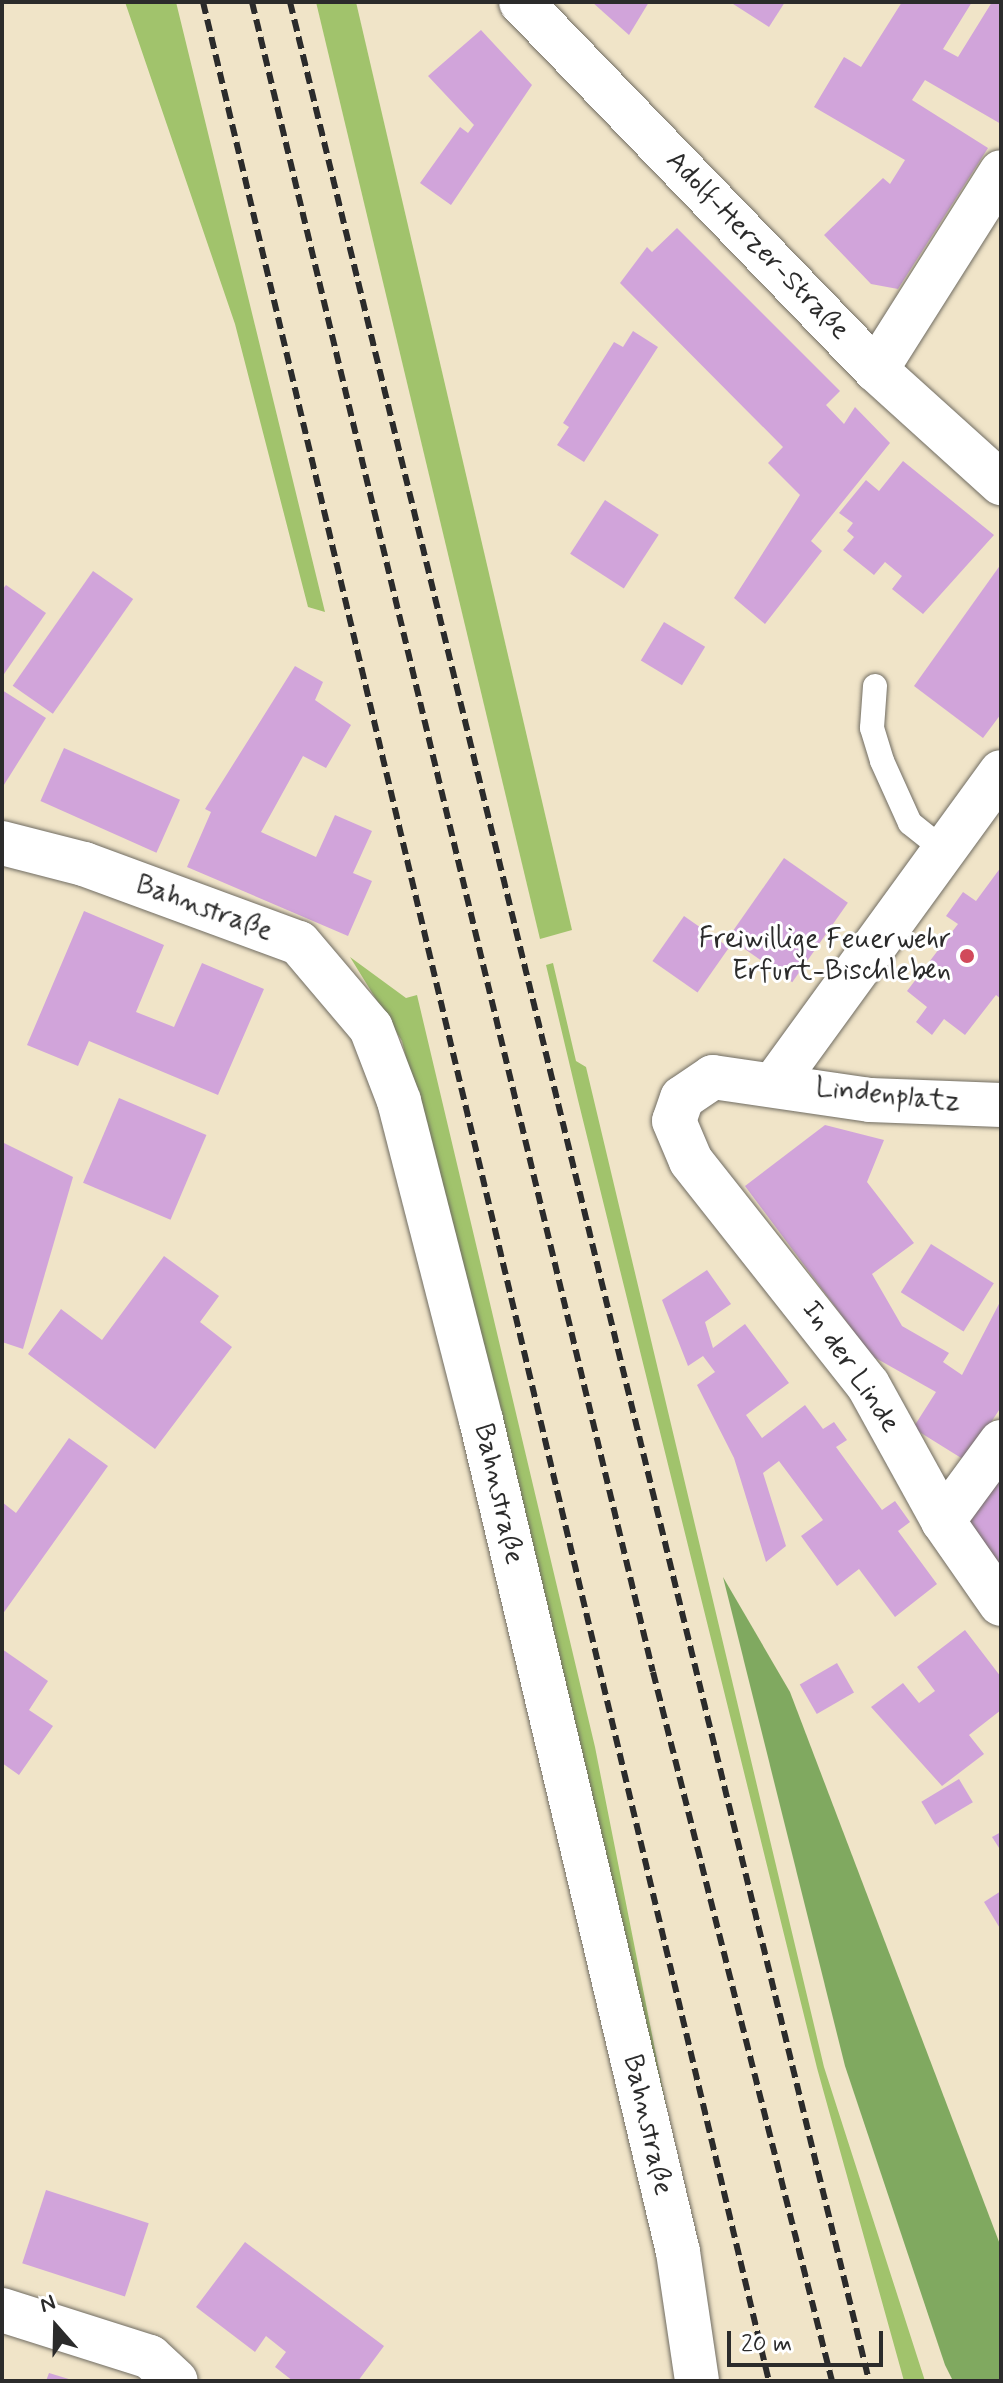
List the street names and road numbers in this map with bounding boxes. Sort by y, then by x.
street label: Adolf-Herzer-Straße [658,145,856,347]
street label: Bahnstraße [131,869,277,949]
street label: Lindenplatz [814,1072,962,1120]
street label: In der Linde [794,1296,906,1438]
street label: Bahnstraße [466,1420,530,1568]
street label: Bahnstraße [615,2051,679,2199]

